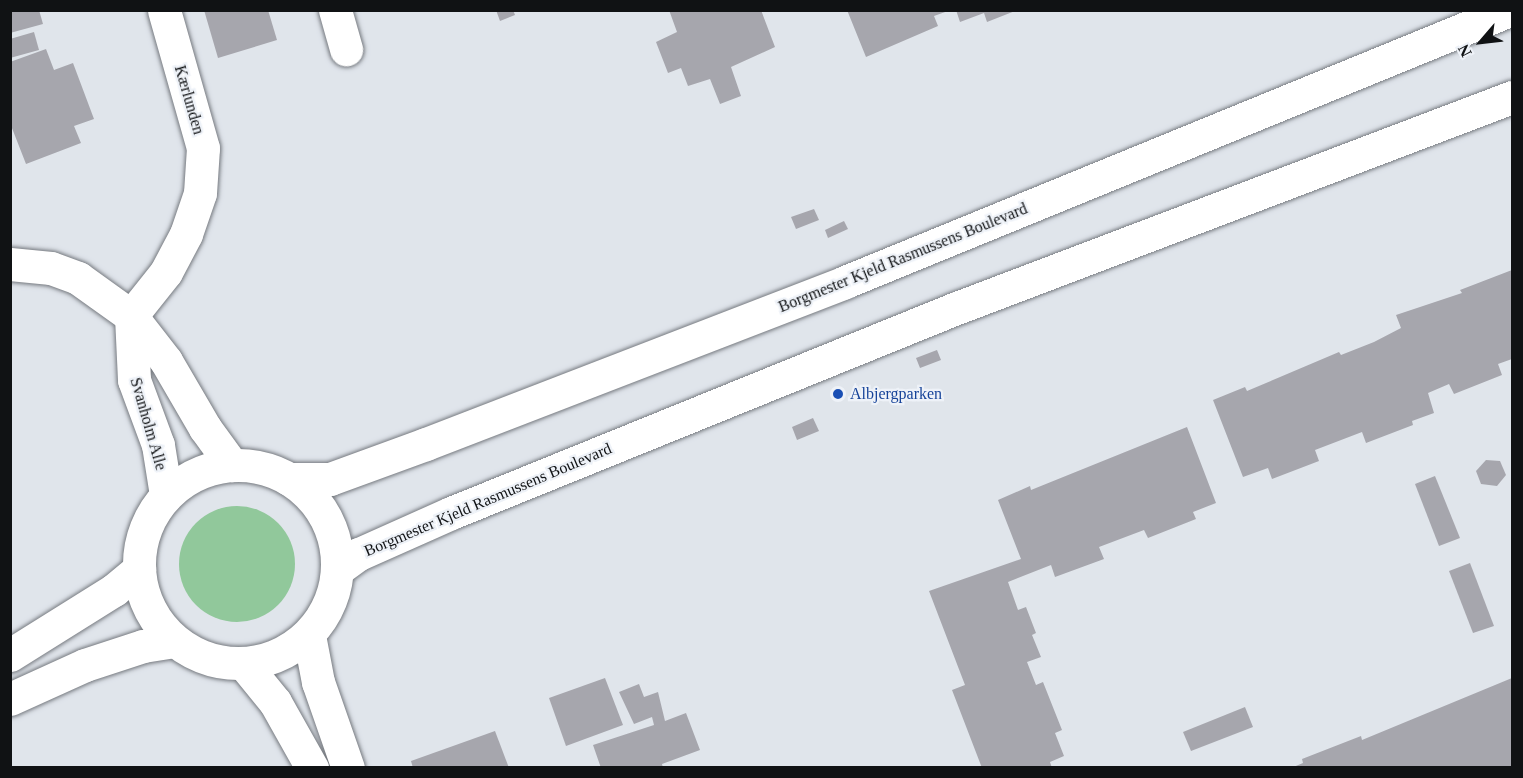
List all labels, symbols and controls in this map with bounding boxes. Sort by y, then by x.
north arrow [1451,12,1511,72]
text: N [1454,42,1475,60]
street label: Kærlunden [170,63,208,137]
street label: Borgmester Kjeld Rasmussens Boulevard [776,199,1030,317]
street label: Svanholm Alle [125,375,171,473]
place label: Albjergparken [850,384,942,404]
marker: Albjergparken [831,387,845,401]
street label: Borgmester Kjeld Rasmussens Boulevard [361,439,615,561]

